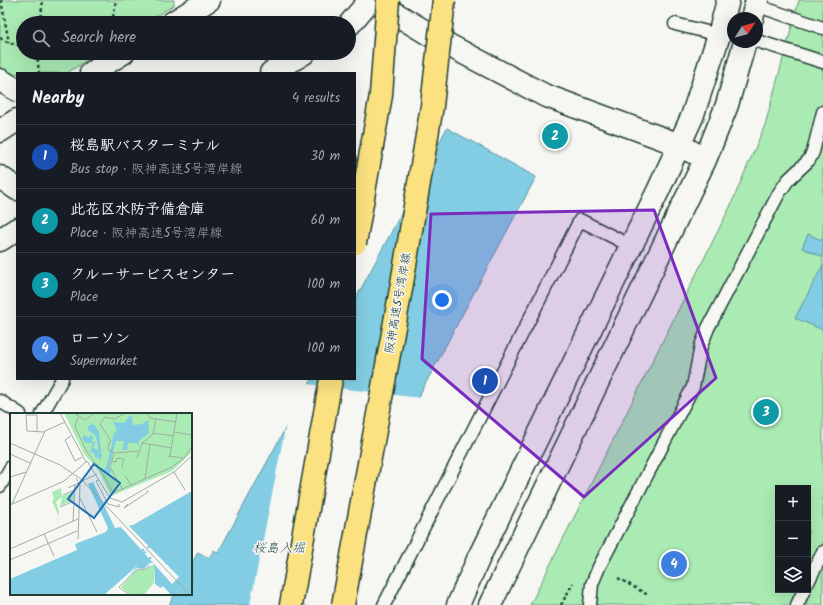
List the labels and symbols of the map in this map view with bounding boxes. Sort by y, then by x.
north arrow [727,12,763,48]
pin: 2 [542,121,568,151]
street label: 阪神高速5号湾岸線 [380,251,416,355]
your location [432,290,452,310]
pin: 1 [472,366,498,396]
pin: 3 [753,397,779,427]
inset map [10,413,192,595]
water label: 桜島入堀 [253,538,306,559]
pin: 4 [661,549,687,579]

